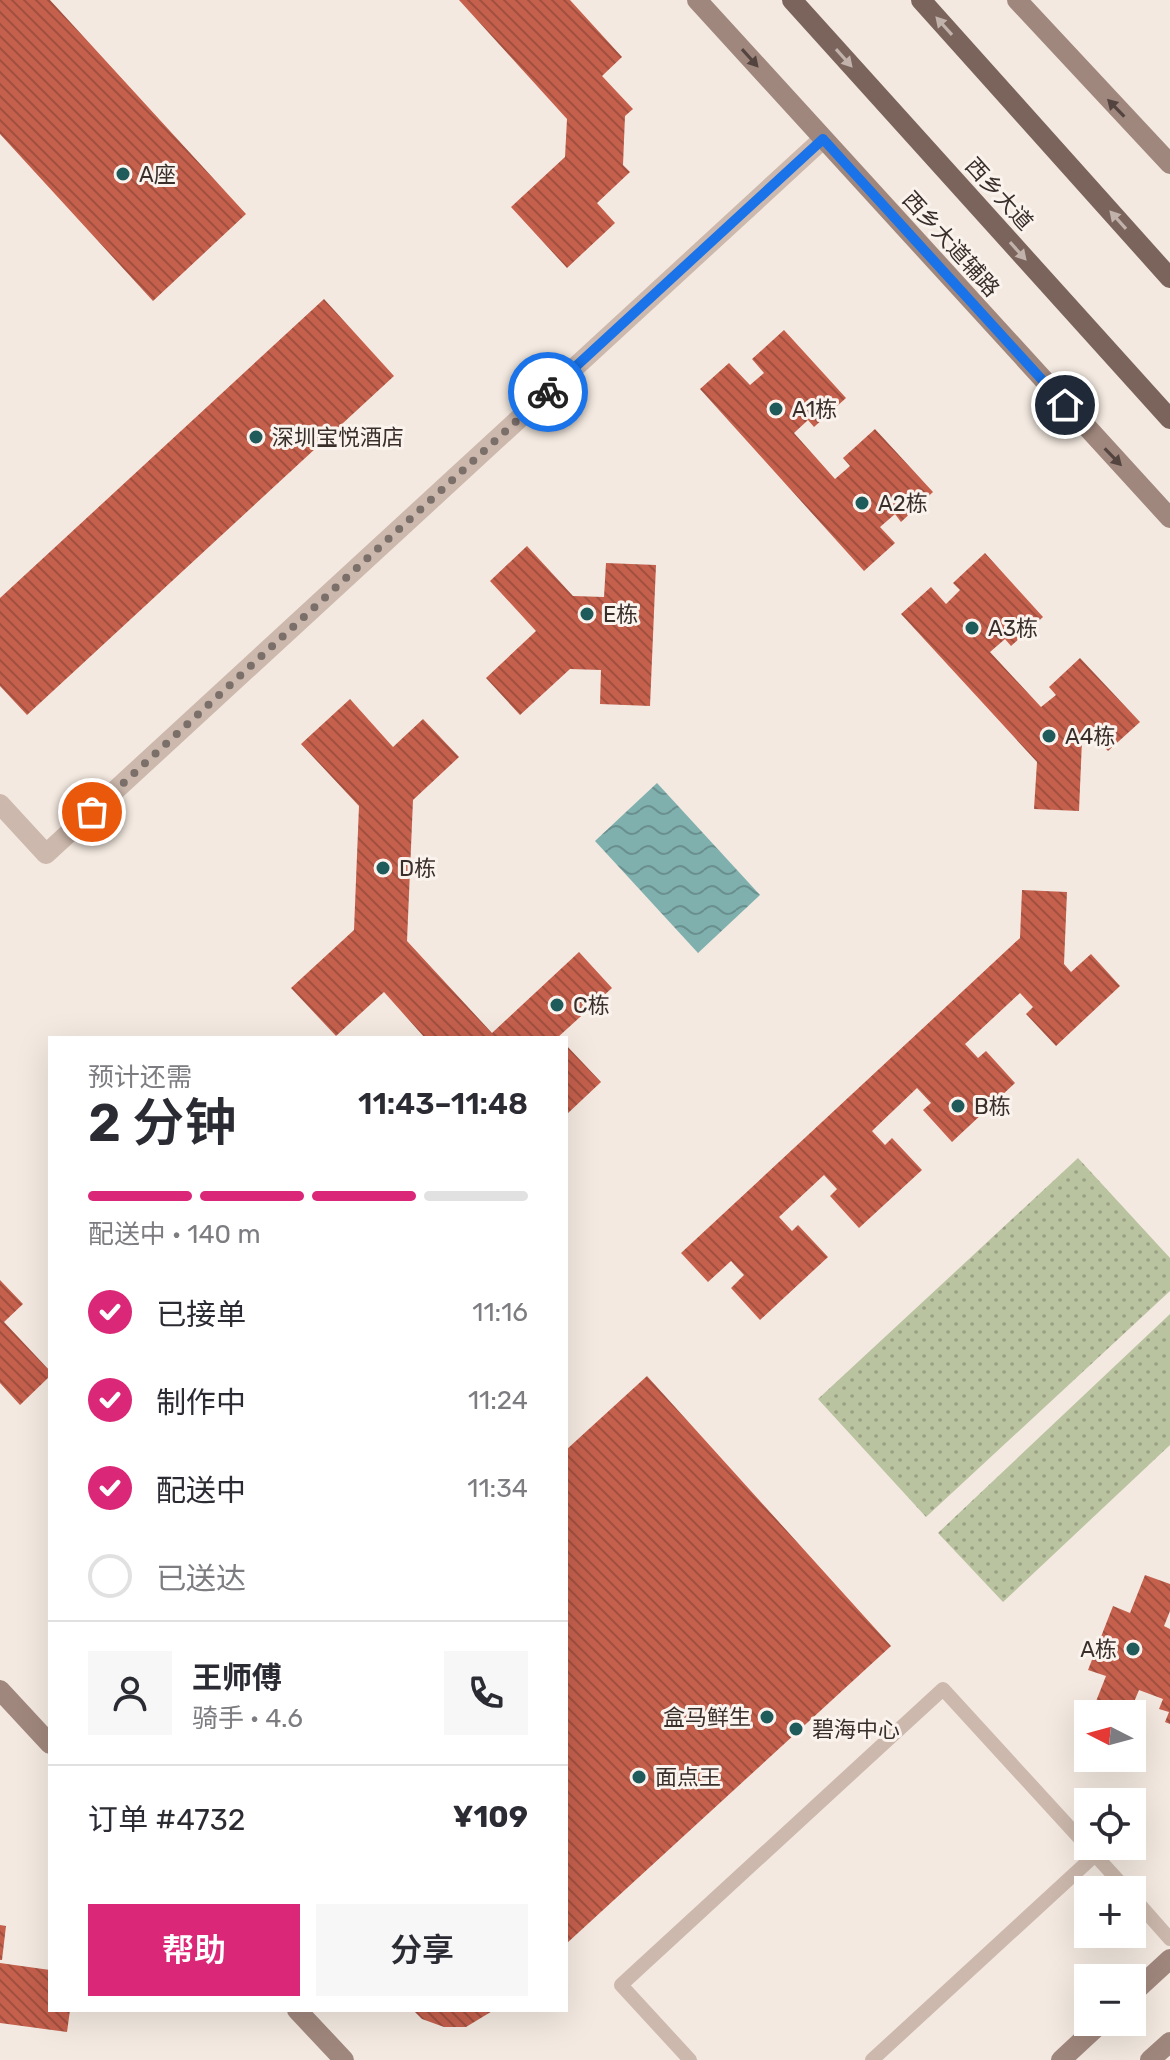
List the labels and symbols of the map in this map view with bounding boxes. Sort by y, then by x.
one-way arrow [936,17,953,37]
one-way arrow [740,48,758,67]
one-way arrow [835,48,853,67]
one-way arrow [1107,99,1126,118]
street label: 西乡大道 [960,152,1038,236]
place label: A座 [139,161,176,188]
marker: A座 [114,165,132,183]
street label: 西乡大道辅路 [897,186,1005,302]
one-way arrow [1110,210,1127,230]
one-way arrow [1009,242,1027,261]
courier [508,352,588,432]
pin [1031,371,1099,439]
place label: A1栋 [792,396,837,423]
marker: A1栋 [767,400,785,418]
place label: 深圳宝悦酒店 [272,424,404,451]
marker: 深圳宝悦酒店 [247,428,265,446]
one-way arrow [1103,448,1121,467]
place label: A2栋 [878,490,928,517]
marker: A2栋 [853,494,871,512]
place label: E栋 [603,601,638,628]
marker: E栋 [578,605,596,623]
place label: A3栋 [988,615,1038,642]
marker: A3栋 [963,619,981,637]
place label: A4栋 [1065,723,1115,750]
marker: A4栋 [1040,727,1058,745]
pin [58,778,126,846]
place label: D栋 [399,855,436,882]
marker: D栋 [374,859,392,877]
place label: C栋 [573,992,610,1019]
marker: C栋 [548,996,566,1014]
place label: B栋 [974,1093,1011,1120]
marker: B栋 [949,1097,967,1115]
place label: A栋 [1080,1636,1117,1663]
marker: A栋 [1124,1640,1142,1658]
north arrow [1074,1700,1146,1772]
place label: 盒马鲜生 [663,1704,751,1731]
marker: 盒马鲜生 [758,1708,776,1726]
place label: 碧海中心 [812,1716,900,1743]
marker: 碧海中心 [787,1720,805,1738]
place label: 面点王 [655,1764,721,1791]
marker: 面点王 [630,1768,648,1786]

